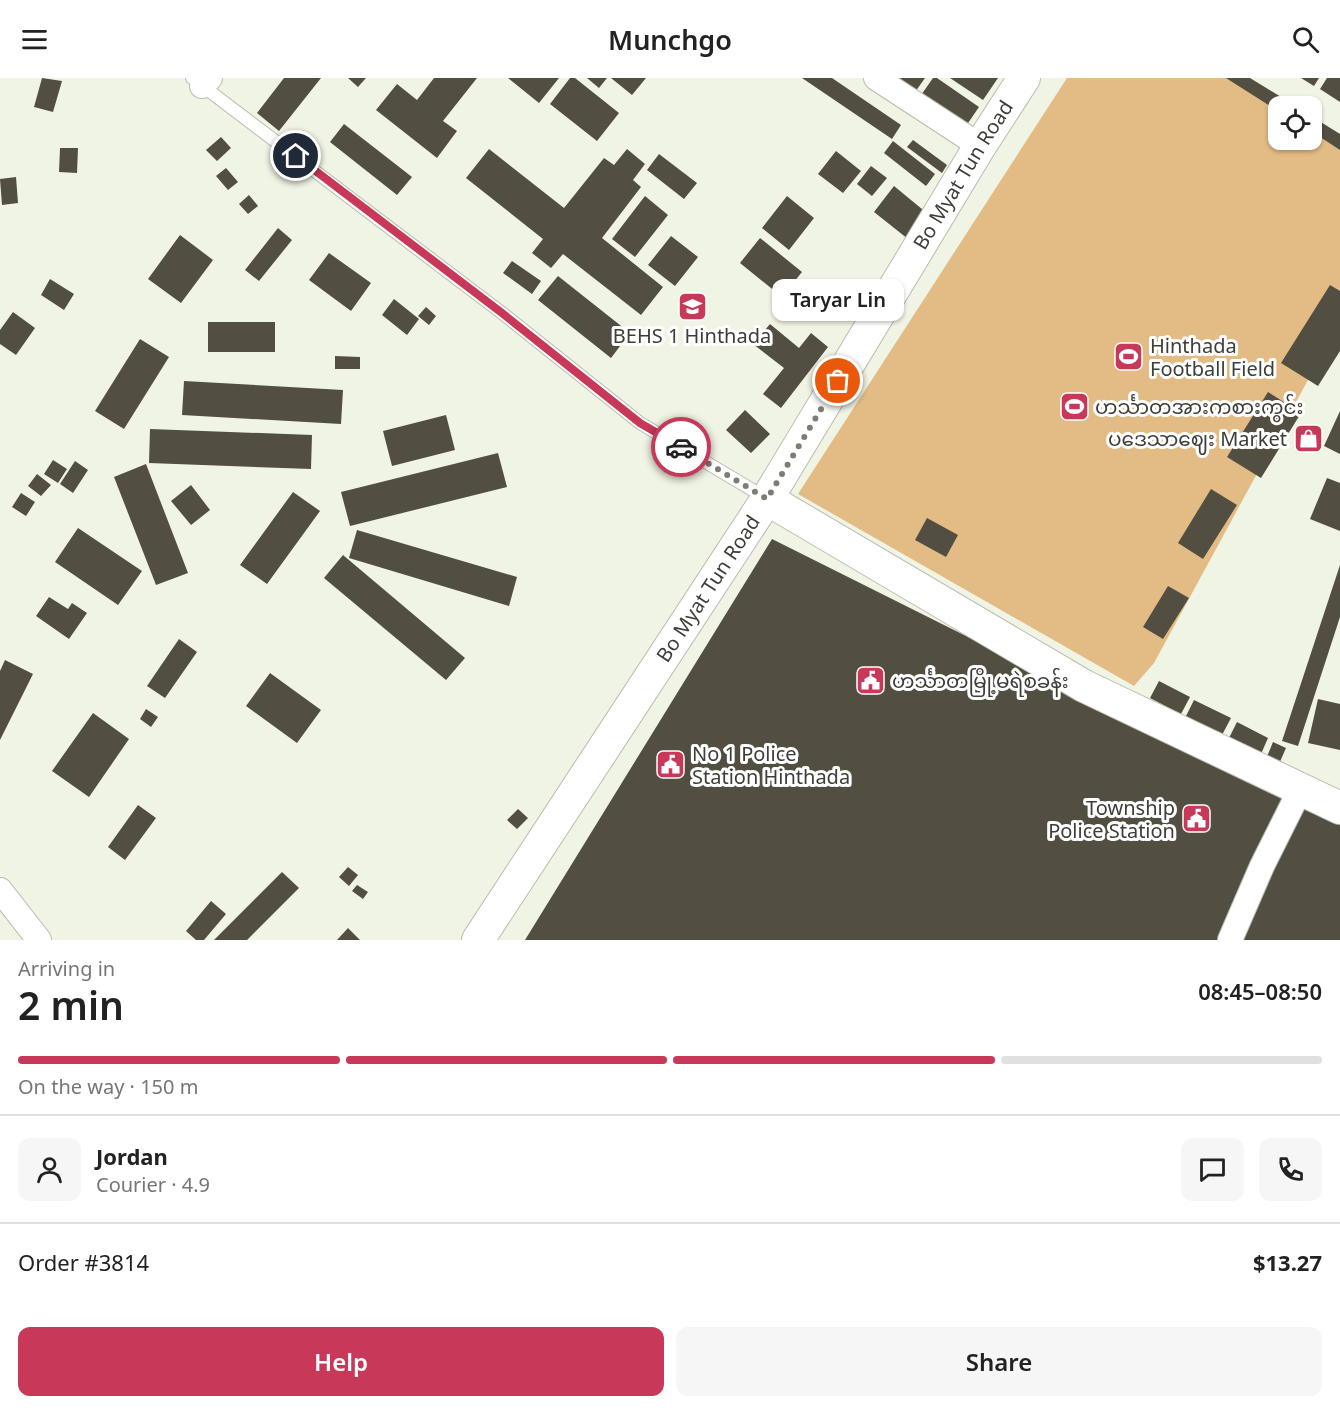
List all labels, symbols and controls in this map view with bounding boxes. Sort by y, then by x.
text: Munchgo [608,21,732,58]
icon: menu [18,23,51,56]
icon: search [1289,23,1322,56]
street label: Bo Myat Tun Road [907,95,1019,254]
map controls [1268,96,1322,150]
button: locate [1268,96,1322,150]
pin [270,130,321,181]
icon: home [279,139,312,172]
callout: Taryar Lin [772,279,904,321]
text: Taryar Lin [790,286,886,313]
school or university icon: BEHS 1 Hinthada [676,290,708,322]
place label: BEHS 1 Hinthada [613,322,771,349]
place label: Hinthada Football Field [1150,332,1275,382]
sports icon: Hinthada Football Field [1113,341,1145,373]
pin [812,355,863,406]
icon: bag [821,364,854,397]
sports icon: ဟင်္သာတအားကစားကွင်း [1058,391,1090,423]
place label: ဟင်္သာတအားကစားကွင်း [1095,393,1303,423]
courier [651,417,711,477]
shop icon: ပဒေသာဈေး Market [1292,423,1324,455]
place label: ပဒေသာဈေး Market [1108,425,1287,455]
icon: car [665,431,698,464]
street label: Bo Myat Tun Road [650,510,766,667]
public building icon: ဟင်္သာတမြို့မရဲစခန်း [855,665,887,697]
place label: ဟင်္သာတမြို့မရဲစခန်း [892,667,1069,697]
place label: No 1 Police Station Hinthada [692,740,850,790]
public building icon: No 1 Police Station Hinthada [655,749,687,781]
place label: Township Police Station [1048,794,1175,844]
public building icon: Township Police Station [1180,803,1212,835]
text: Arriving in [18,955,115,982]
text: 08:45–08:50 [1198,976,1322,1006]
text: 2 min [18,978,124,1031]
text: On the way · 150 m [18,1073,198,1100]
button: person [18,1138,81,1201]
button: chat [1181,1138,1244,1201]
button: phone [1259,1138,1322,1201]
text: Jordan [96,1141,168,1171]
text: Courier · 4.9 [96,1171,210,1198]
text: Order #3814 [18,1247,149,1277]
text: $13.27 [1253,1247,1322,1277]
button: Help [18,1327,664,1396]
button: Share [676,1327,1322,1396]

